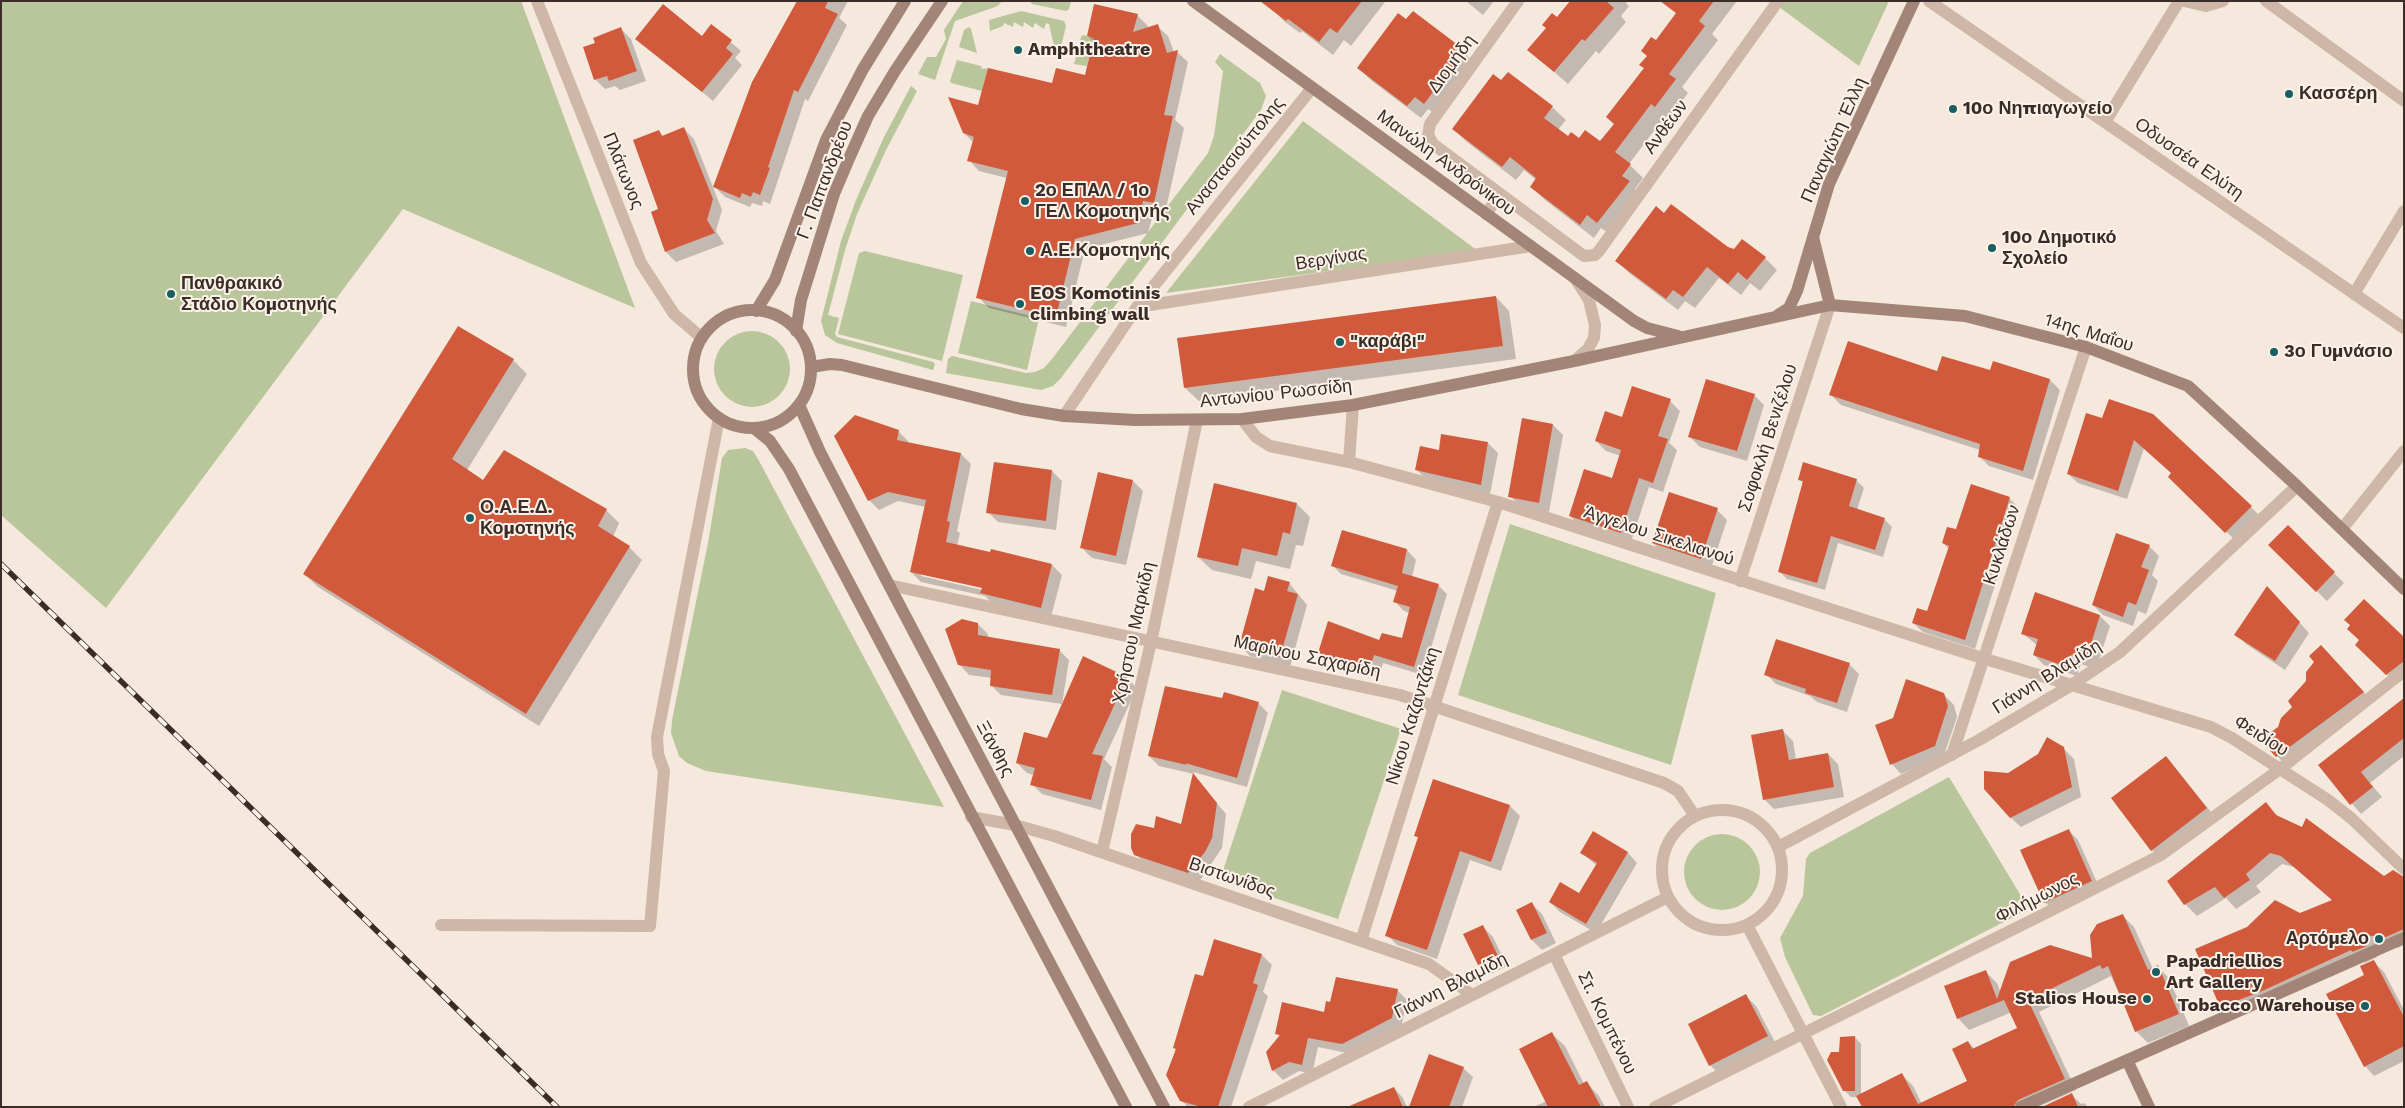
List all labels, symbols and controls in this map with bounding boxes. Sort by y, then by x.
street label: Διομήδη [1423,30,1481,98]
place label: Amphitheatre [1028,39,1150,61]
marker: Amphitheatre [1012,44,1024,56]
street label: Παναγιώτη Έλλη [1797,74,1871,206]
place label: Κασσέρη [2299,83,2378,105]
marker: Κασσέρη [2283,88,2295,100]
street label: Αναστασιούπολης [1181,93,1289,219]
street label: Ανθέων [1639,96,1693,158]
place label: 10ο Νηπιαγωγείο [1963,98,2113,120]
marker: 10ο Νηπιαγωγείο [1947,103,1959,115]
street label: Μανώλη Ανδρόνικου [1373,106,1519,220]
street label: Οδυσσέα Ελύτη [2130,113,2248,205]
street label: Γ. Παπανδρέου [793,118,857,242]
street label: Πλάτωνος [598,130,648,212]
place label: 2ο ΕΠΑΛ / 1ο ΓΕΛ Κομοτηνής [1035,180,1170,222]
marker: 2ο ΕΠΑΛ / 1ο ΓΕΛ Κομοτηνής [1019,195,1031,207]
place label: 10ο Δημοτικό Σχολείο [2002,227,2117,270]
place label: Α.Ε.Κομοτηνής [1040,240,1170,262]
marker: 10ο Δημοτικό Σχολείο [1986,242,1998,254]
street label: Βεργίνας [1294,243,1368,275]
marker: Α.Ε.Κομοτηνής [1024,245,1036,257]
place label: Πανθρακικό Στάδιο Κομοτηνής [181,273,337,316]
place label: EOS Komotinis climbing wall [1030,283,1160,326]
marker: Πανθρακικό Στάδιο Κομοτηνής [165,288,177,300]
marker: EOS Komotinis climbing wall [1014,298,1026,310]
street label: 14ης Μαΐου [2042,309,2136,357]
place label: "καράβι" [1350,331,1425,353]
marker: "καράβι" [1334,336,1346,348]
place label: 3ο Γυμνάσιο [2284,341,2393,363]
marker: 3ο Γυμνάσιο [2268,346,2280,358]
street label: Σοφοκλή Βενιζέλου [1734,361,1802,515]
street label: Αντωνίου Ρωσσίδη [1199,375,1353,413]
place label: Ο.Α.Ε.Δ. Κομοτηνής [480,497,575,540]
street label: Άγγελου Σικελιανού [1581,501,1737,571]
street label: Κυκλάδων [1979,502,2025,588]
marker: Ο.Α.Ε.Δ. Κομοτηνής [464,512,476,524]
street label: Χρήστου Μαρκίδη [1108,560,1160,706]
street label: Μαρίνου Σαχαρίδη [1231,631,1383,683]
street label: Γιάννη Βλαμίδη [1989,635,2105,719]
street label: Νίκου Καζαντζάκη [1382,644,1444,788]
street label: Φειδίου [2230,711,2292,761]
street label: Ξάνθης [971,718,1019,780]
street label: Βιστωνίδος [1186,853,1278,903]
street label: Φιλήμωνος [1992,868,2082,928]
place label: Αρτόμελο [2286,928,2369,950]
marker: Αρτόμελο [2373,933,2385,945]
street label: Γιάννη Βλαμίδη [1391,948,1511,1024]
place label: Papadriellios Art Gallery [2166,951,2282,994]
marker: Papadriellios Art Gallery [2150,966,2162,978]
street label: Στ. Κομπένου [1573,968,1641,1078]
place label: Stalios House [2015,988,2137,1010]
marker: Stalios House [2141,993,2153,1005]
place label: Tobacco Warehouse [2177,995,2355,1017]
marker: Tobacco Warehouse [2359,1000,2371,1012]

